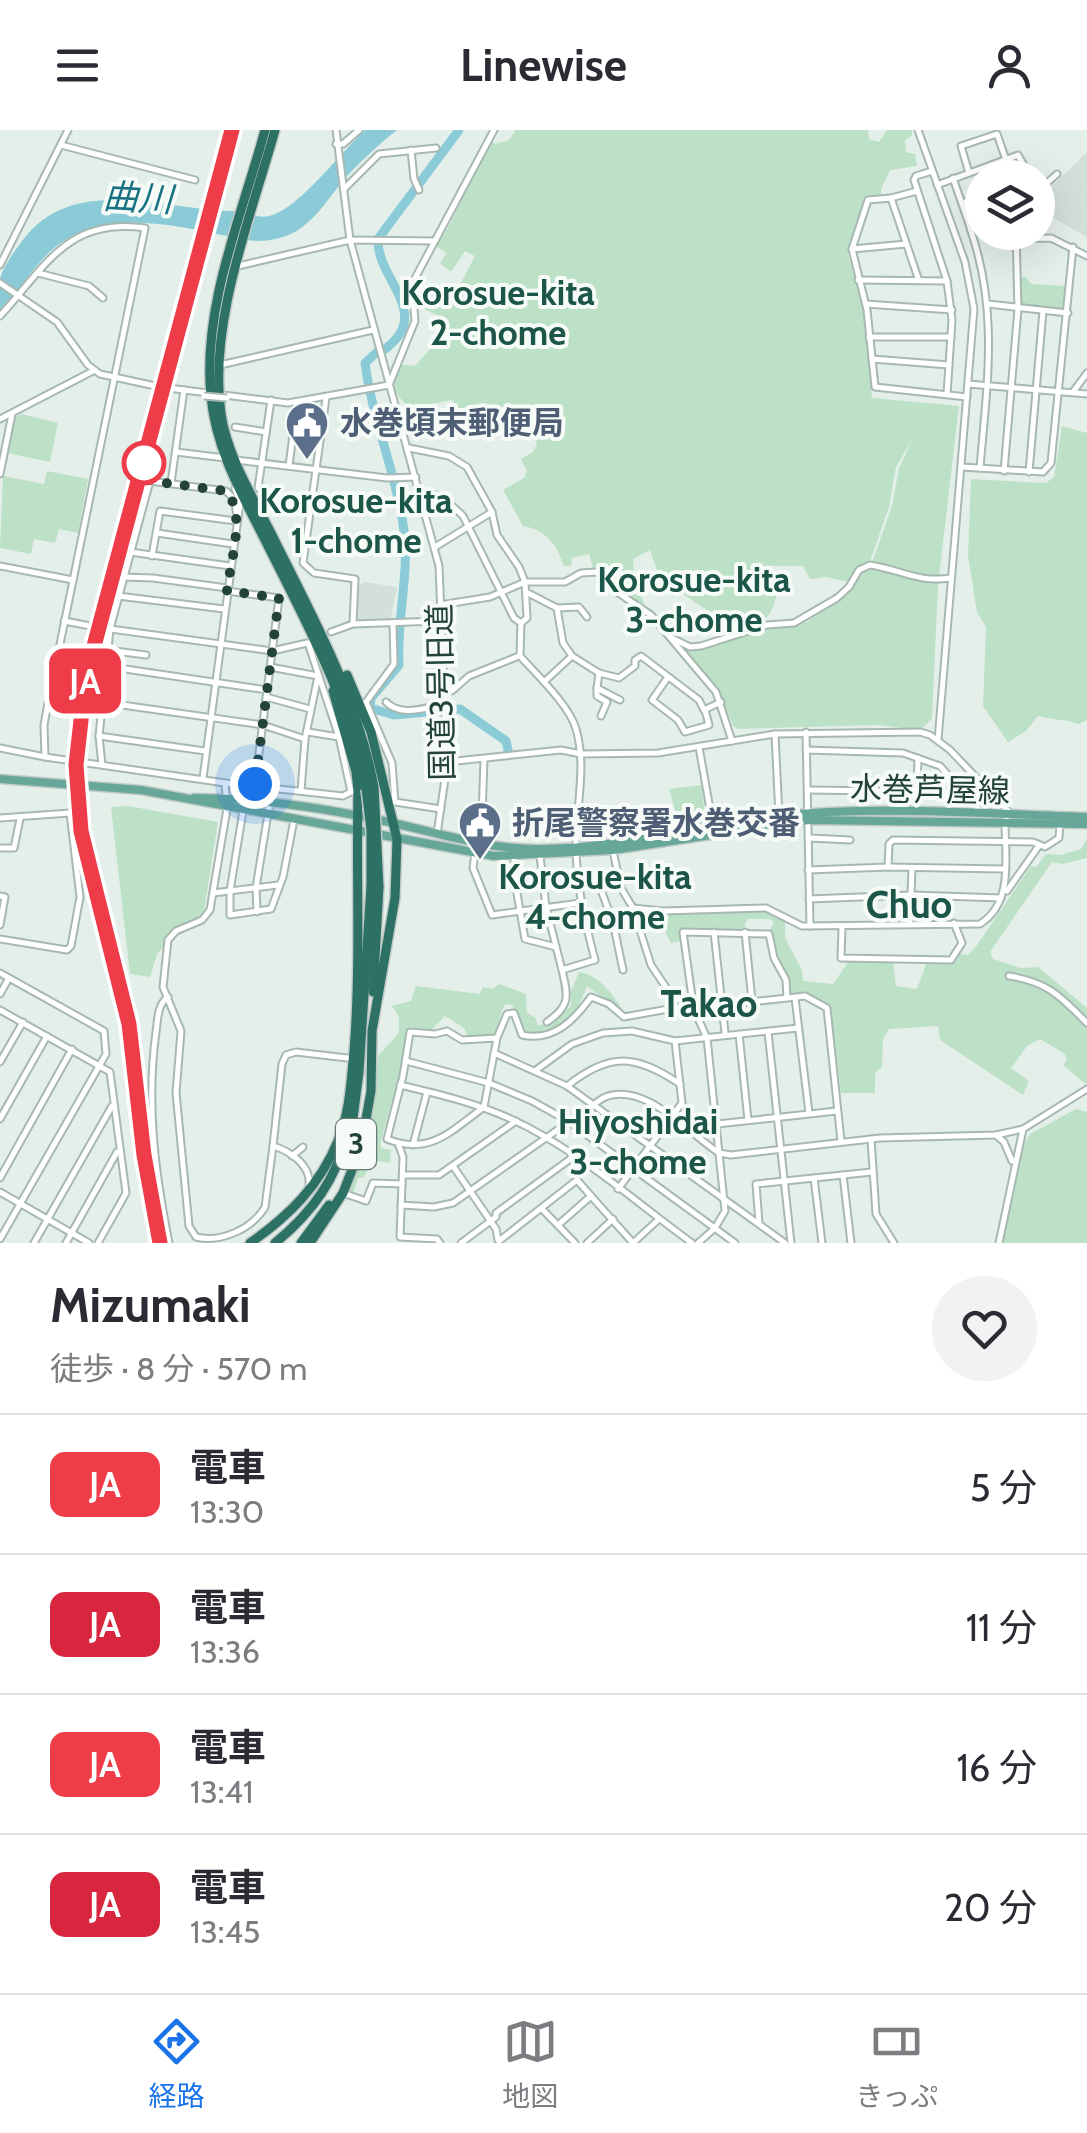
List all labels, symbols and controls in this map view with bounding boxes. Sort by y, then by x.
icon: menu [50,38,105,93]
text: Linewise [460,38,627,92]
icon: person [982,38,1037,93]
map controls [965,160,1055,250]
button: layers [965,160,1055,250]
water label: 曲川 [102,174,178,221]
district label: Korosue-kita 2-chome [401,271,595,354]
public building icon: 水巻頃末郵便局 [284,400,330,461]
place label: 水巻頃末郵便局 [340,403,564,442]
unlabelled marker [123,442,165,484]
district label: Korosue-kita 1-chome [259,479,453,562]
district label: Korosue-kita 3-chome [597,558,791,641]
street label: 国道3号旧道 [419,603,462,781]
line badge: JA [40,648,130,714]
text: JA [69,660,101,703]
your location [230,759,280,809]
street label: 水巻芦屋線 [850,769,1010,810]
public building icon: 折尾警察署水巻交番 [457,800,503,861]
place label: 折尾警察署水巻交番 [512,803,800,842]
district label: Korosue-kita 4-chome [498,855,692,938]
district label: Chuo [866,881,952,928]
district label: Takao [661,980,757,1027]
district label: Hiyoshidai 3-chome [558,1100,718,1183]
road number: 3 [336,1119,376,1169]
text: Mizumaki [50,1276,251,1334]
button: heart [932,1276,1037,1381]
text: 徒歩 · 8 分 · 570 m [50,1349,307,1388]
text: 電車 [190,1444,266,1491]
text: JA [89,1463,121,1506]
text: 5 分 [970,1464,1037,1511]
text: 13:30 [190,1492,264,1531]
text: 電車 [190,1584,266,1631]
text: JA [89,1603,121,1646]
text: 11 分 [966,1604,1037,1651]
text: 13:36 [190,1632,260,1671]
text: 電車 [190,1724,266,1771]
text: JA [89,1743,121,1786]
text: 16 分 [956,1744,1037,1791]
text: 13:41 [190,1772,253,1811]
text: 電車 [190,1864,266,1911]
text: JA [89,1883,121,1926]
text: 20 分 [944,1884,1037,1931]
text: 13:45 [190,1912,260,1951]
tab: 経路 [149,2014,205,2114]
tab: 地図 [502,2014,558,2114]
tab: きっぷ [855,2014,938,2114]

